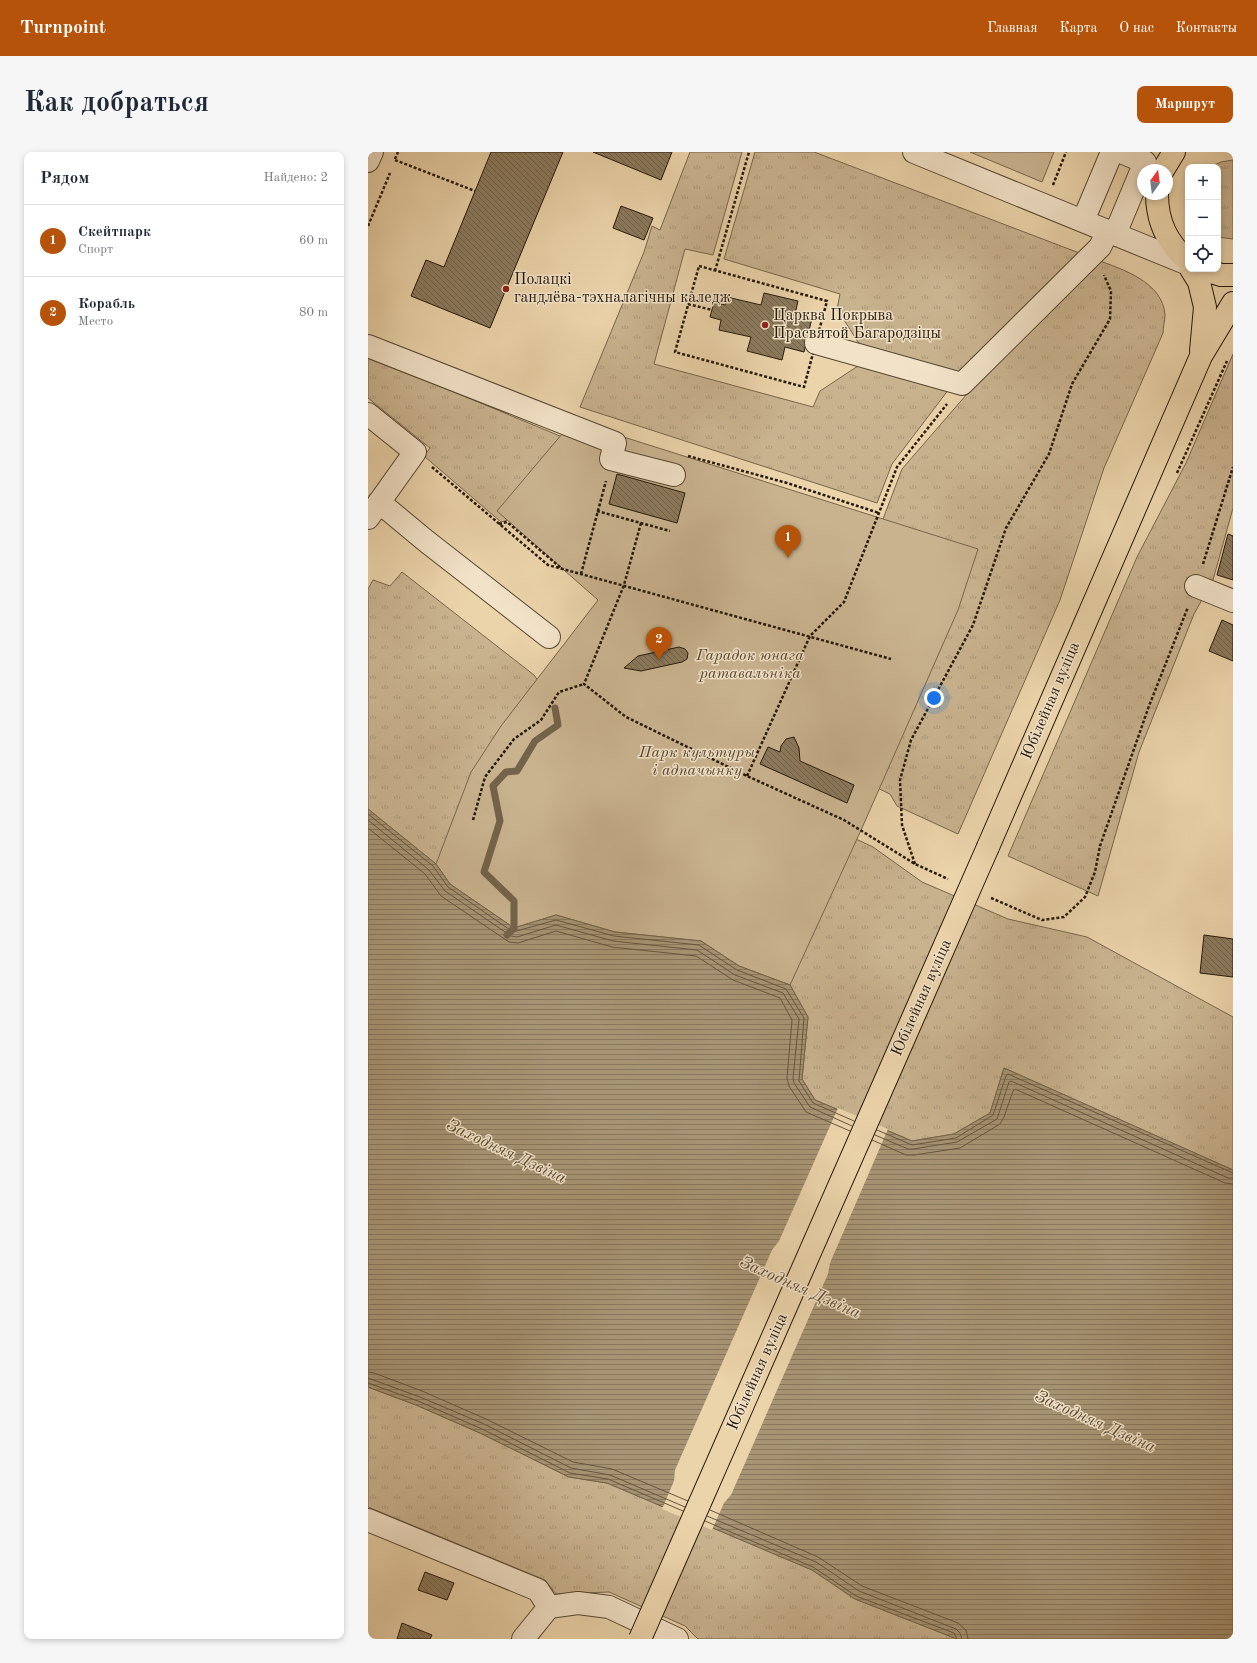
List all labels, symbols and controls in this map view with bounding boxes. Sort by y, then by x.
text: Turnpoint [20,19,106,38]
text: Главная [987,21,1037,35]
text: Карта [1059,21,1097,35]
text: О нас [1119,21,1154,35]
text: Контакты [1176,21,1237,35]
button: Маршрут [1137,86,1233,123]
text: Как добраться [24,90,209,118]
north arrow [1137,164,1173,200]
map controls [1185,164,1221,272]
button: + [1185,164,1221,200]
text: Рядом [40,170,89,187]
text: Найдено: 2 [264,171,328,184]
button: − [1185,200,1221,236]
text: Скейтпарк [78,225,151,240]
text: 1 [49,234,57,247]
text: 60 m [299,234,328,247]
button: locate [1185,236,1221,272]
text: Спорт [78,243,113,256]
place label: Полацкі гандлёва-тэхналагічны каледж [514,272,732,306]
marker: Полацкі гандлёва-тэхналагічны каледж [501,284,511,294]
text: Корабль [78,297,135,312]
text: 2 [49,306,57,319]
text: 80 m [299,306,328,319]
place label: Царква Покрыва Прасвятой Багародзіцы [773,308,941,342]
text: Место [78,315,113,328]
marker: Царква Покрыва Прасвятой Багародзіцы [760,320,770,330]
pin: 1 [775,525,801,558]
pin: 2 [646,627,672,660]
street label: Юбілейная вуліца [1019,640,1083,762]
park label: Гарадок юнага ратавальніка [695,648,804,682]
your location [924,688,944,708]
park label: Парк культуры і адпачынку [638,745,755,779]
street label: Юбілейная вуліца [889,937,955,1059]
water label: Заходняя Дзвіна [444,1116,569,1187]
water label: Заходняя Дзвіна [737,1253,863,1322]
street label: Юбілейная вуліца [725,1311,791,1433]
water label: Заходняя Дзвіна [1032,1387,1158,1456]

